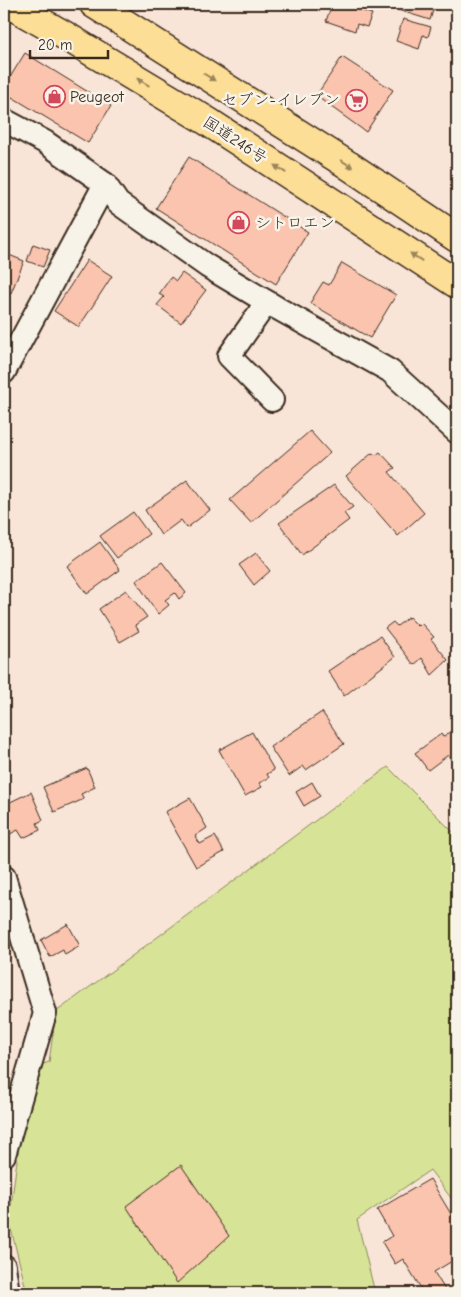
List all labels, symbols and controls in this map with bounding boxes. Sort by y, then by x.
scale bar [30,28,108,60]
text: 20 m [38,36,72,54]
one-way arrow [203,72,216,82]
one-way arrow [136,78,149,87]
shop icon: Peugeot [42,85,66,109]
place label: Peugeot [70,88,124,106]
supermarket icon: セブン-イレブン [344,88,368,112]
place label: セブン-イレブン [222,91,340,109]
street label: 国道246号 [200,113,270,167]
one-way arrow [340,159,353,169]
one-way arrow [273,164,287,173]
shop icon: シトロエン [227,211,251,235]
place label: シトロエン [255,214,335,232]
one-way arrow [410,252,423,262]

